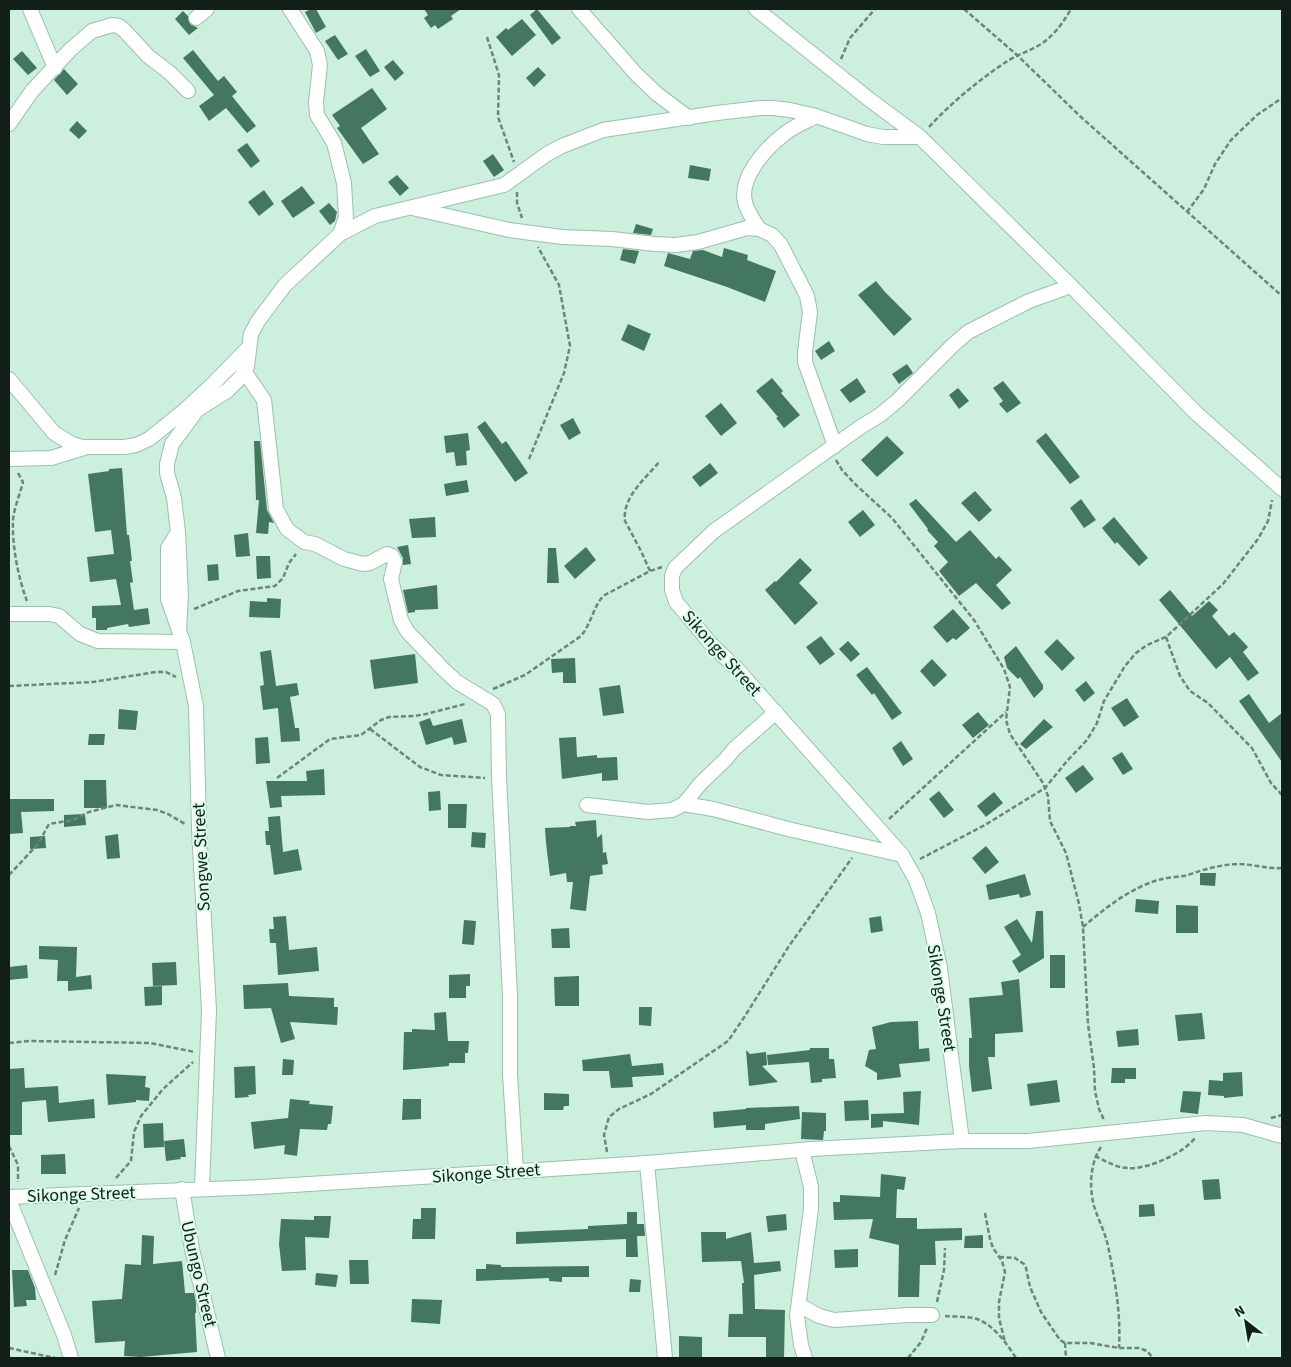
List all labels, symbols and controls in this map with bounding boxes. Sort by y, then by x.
street label: Sikonge Street [676,605,767,702]
street label: Songwe Street [186,802,217,912]
street label: Sikonge Street [921,942,962,1054]
street label: Sikonge Street [431,1157,541,1190]
street label: Sikonge Street [26,1180,136,1209]
street label: Ubungo Street [174,1218,223,1330]
north arrow [1221,1297,1271,1347]
text: N [1231,1301,1249,1323]

